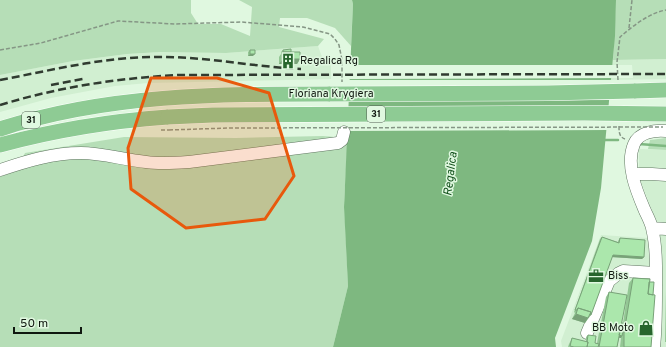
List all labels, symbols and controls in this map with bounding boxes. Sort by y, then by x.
building icon: Regalica Rg [279,52,297,70]
place label: Regalica Rg [300,54,358,68]
street label: Floriana Krygiera [289,87,374,101]
road number: 31 [367,106,385,122]
road number: 31 [22,112,40,128]
water label: Regalica [440,150,462,197]
office icon: Biss [587,267,605,285]
place label: Biss [608,269,628,283]
scale bar [14,309,81,335]
text: 50 m [20,316,48,332]
shop icon: BB Moto [637,319,655,337]
place label: BB Moto [592,321,634,335]

